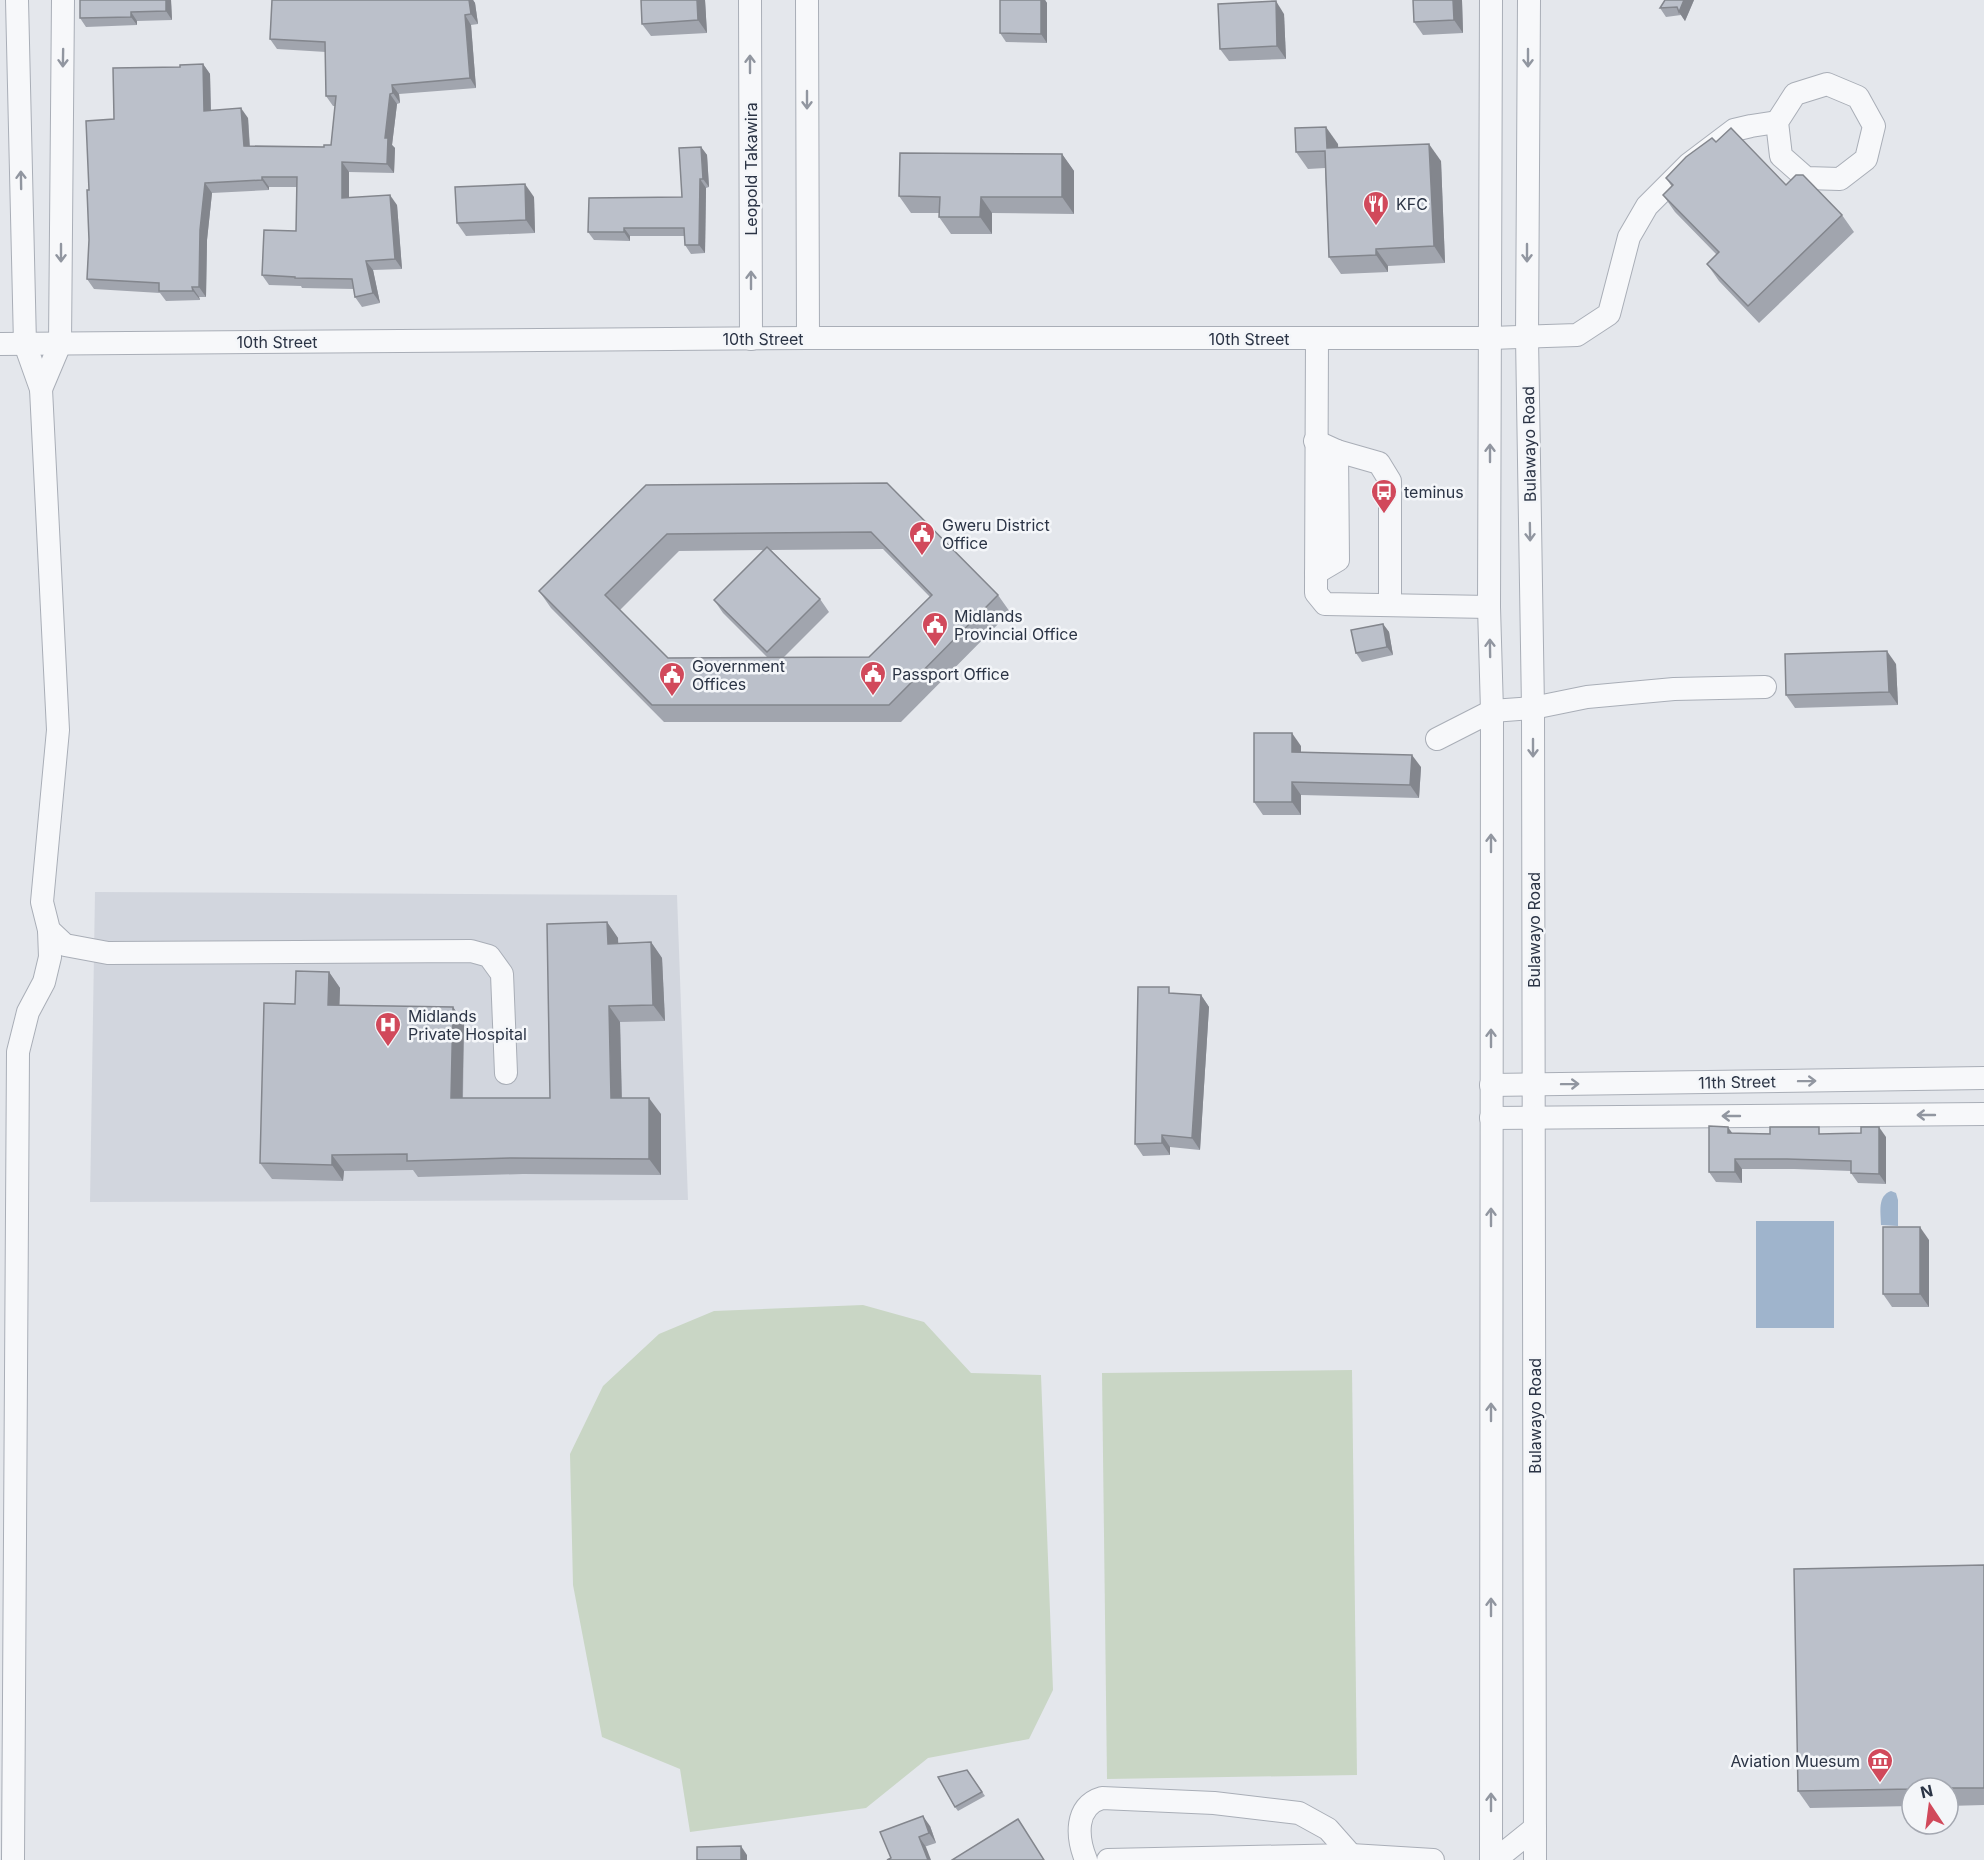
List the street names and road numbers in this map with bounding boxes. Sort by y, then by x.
street label: Leopold Takawira [741,102,761,236]
street label: 10th Street [722,329,804,349]
street label: 10th Street [1208,329,1290,349]
street label: 10th Street [236,332,318,352]
street label: Bulawayo Road [1518,386,1540,502]
street label: Bulawayo Road [1524,872,1544,988]
street label: 11th Street [1698,1071,1776,1093]
street label: Bulawayo Road [1525,1358,1545,1474]

